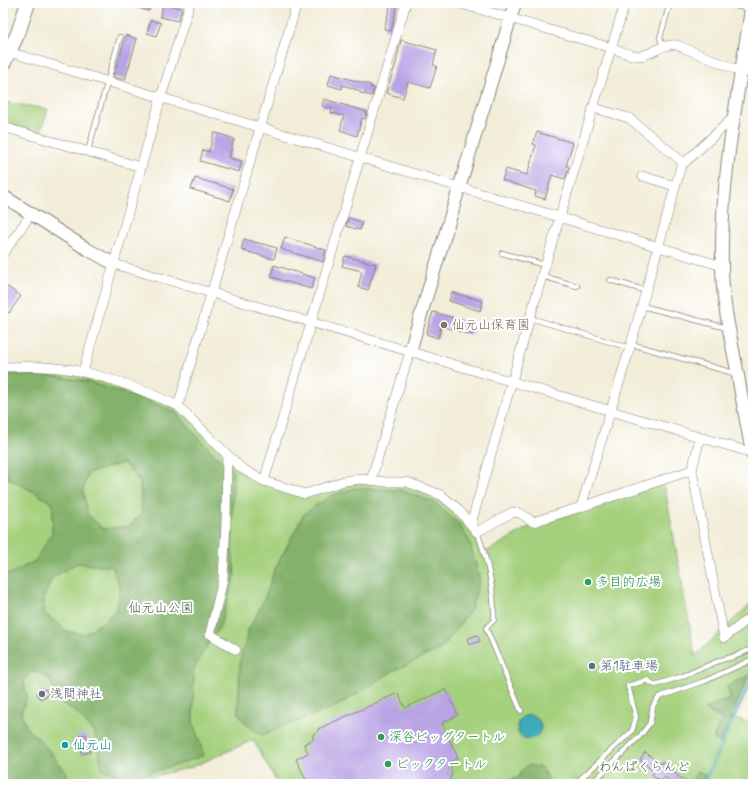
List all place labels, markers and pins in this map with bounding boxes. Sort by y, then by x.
place label: 仙元山保育園 [452,317,530,334]
marker: 仙元山保育園 [439,320,449,330]
place label: 多目的広場 [596,574,661,591]
marker: 多目的広場 [583,577,593,587]
place label: 第1駐車場 [600,658,658,675]
marker: 第1駐車場 [587,661,597,671]
place label: 浅間神社 [50,686,102,703]
marker: 浅間神社 [37,689,47,699]
place label: 深谷ビッグタートル [389,729,505,746]
marker: 深谷ビッグタートル [376,732,386,742]
place label: 仙元山 [73,737,112,754]
marker: 仙元山 [60,740,70,750]
place label: ビックタートル [396,756,487,773]
marker: ビックタートル [383,759,393,769]

